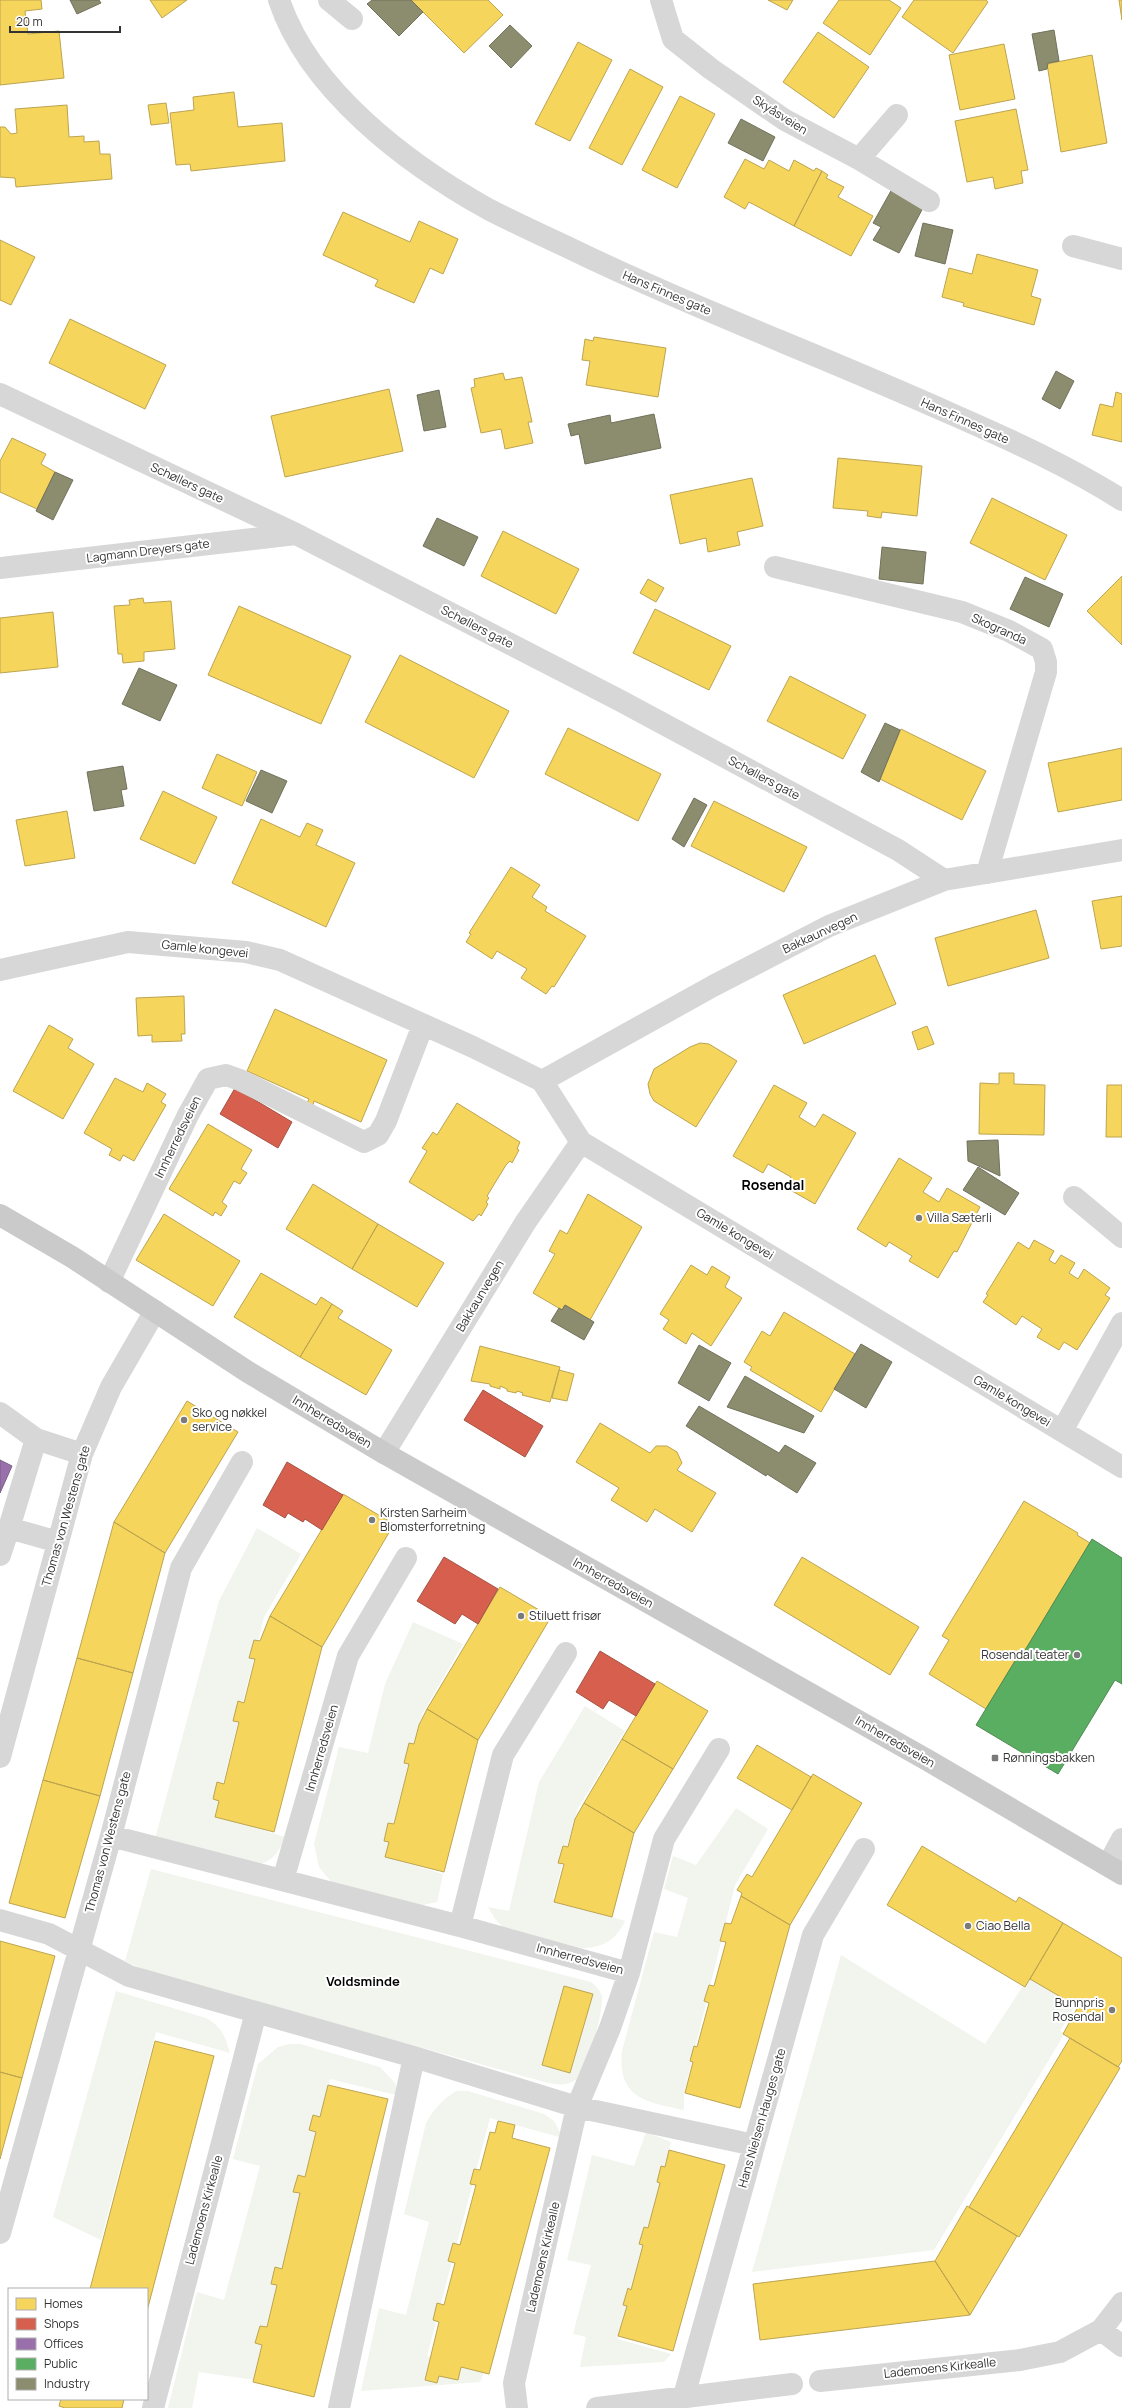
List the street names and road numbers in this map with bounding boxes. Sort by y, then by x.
street label: Skyåsveien [750,91,811,138]
street label: Hans Finnes gate [620,266,714,319]
street label: Hans Finnes gate [918,393,1012,448]
street label: Schøllers gate [148,458,227,507]
street label: Lagmann Dreyers gate [85,535,210,566]
street label: Schøllers gate [438,601,516,652]
street label: Skogranda [969,609,1030,648]
street label: Schøllers gate [725,752,803,804]
street label: Bakkaunvegen [780,908,860,957]
street label: Gamle kongevei [161,935,249,962]
street label: Innherredsveien [150,1093,205,1181]
street label: Gamle kongevei [694,1204,777,1263]
street label: Bakkaunvegen [451,1257,508,1335]
street label: Gamle kongevei [971,1371,1054,1430]
street label: Innherredsveien [289,1391,375,1452]
street label: Thomas von Westens gate [37,1443,94,1588]
street label: Innherredsveien [570,1553,657,1612]
street label: Innherredsveien [301,1702,342,1793]
street label: Innherredsveien [852,1712,938,1771]
street label: Thomas von Westens gate [80,1769,135,1914]
street label: Innherredsveien [535,1939,626,1978]
street label: Hans Nielsen Hauges gate [733,2046,790,2190]
street label: Lademoens Kirkealle [181,2153,226,2267]
street label: Lademoens Kirkealle [522,2200,563,2314]
street label: Lademoens Kirkealle [883,2353,997,2382]

